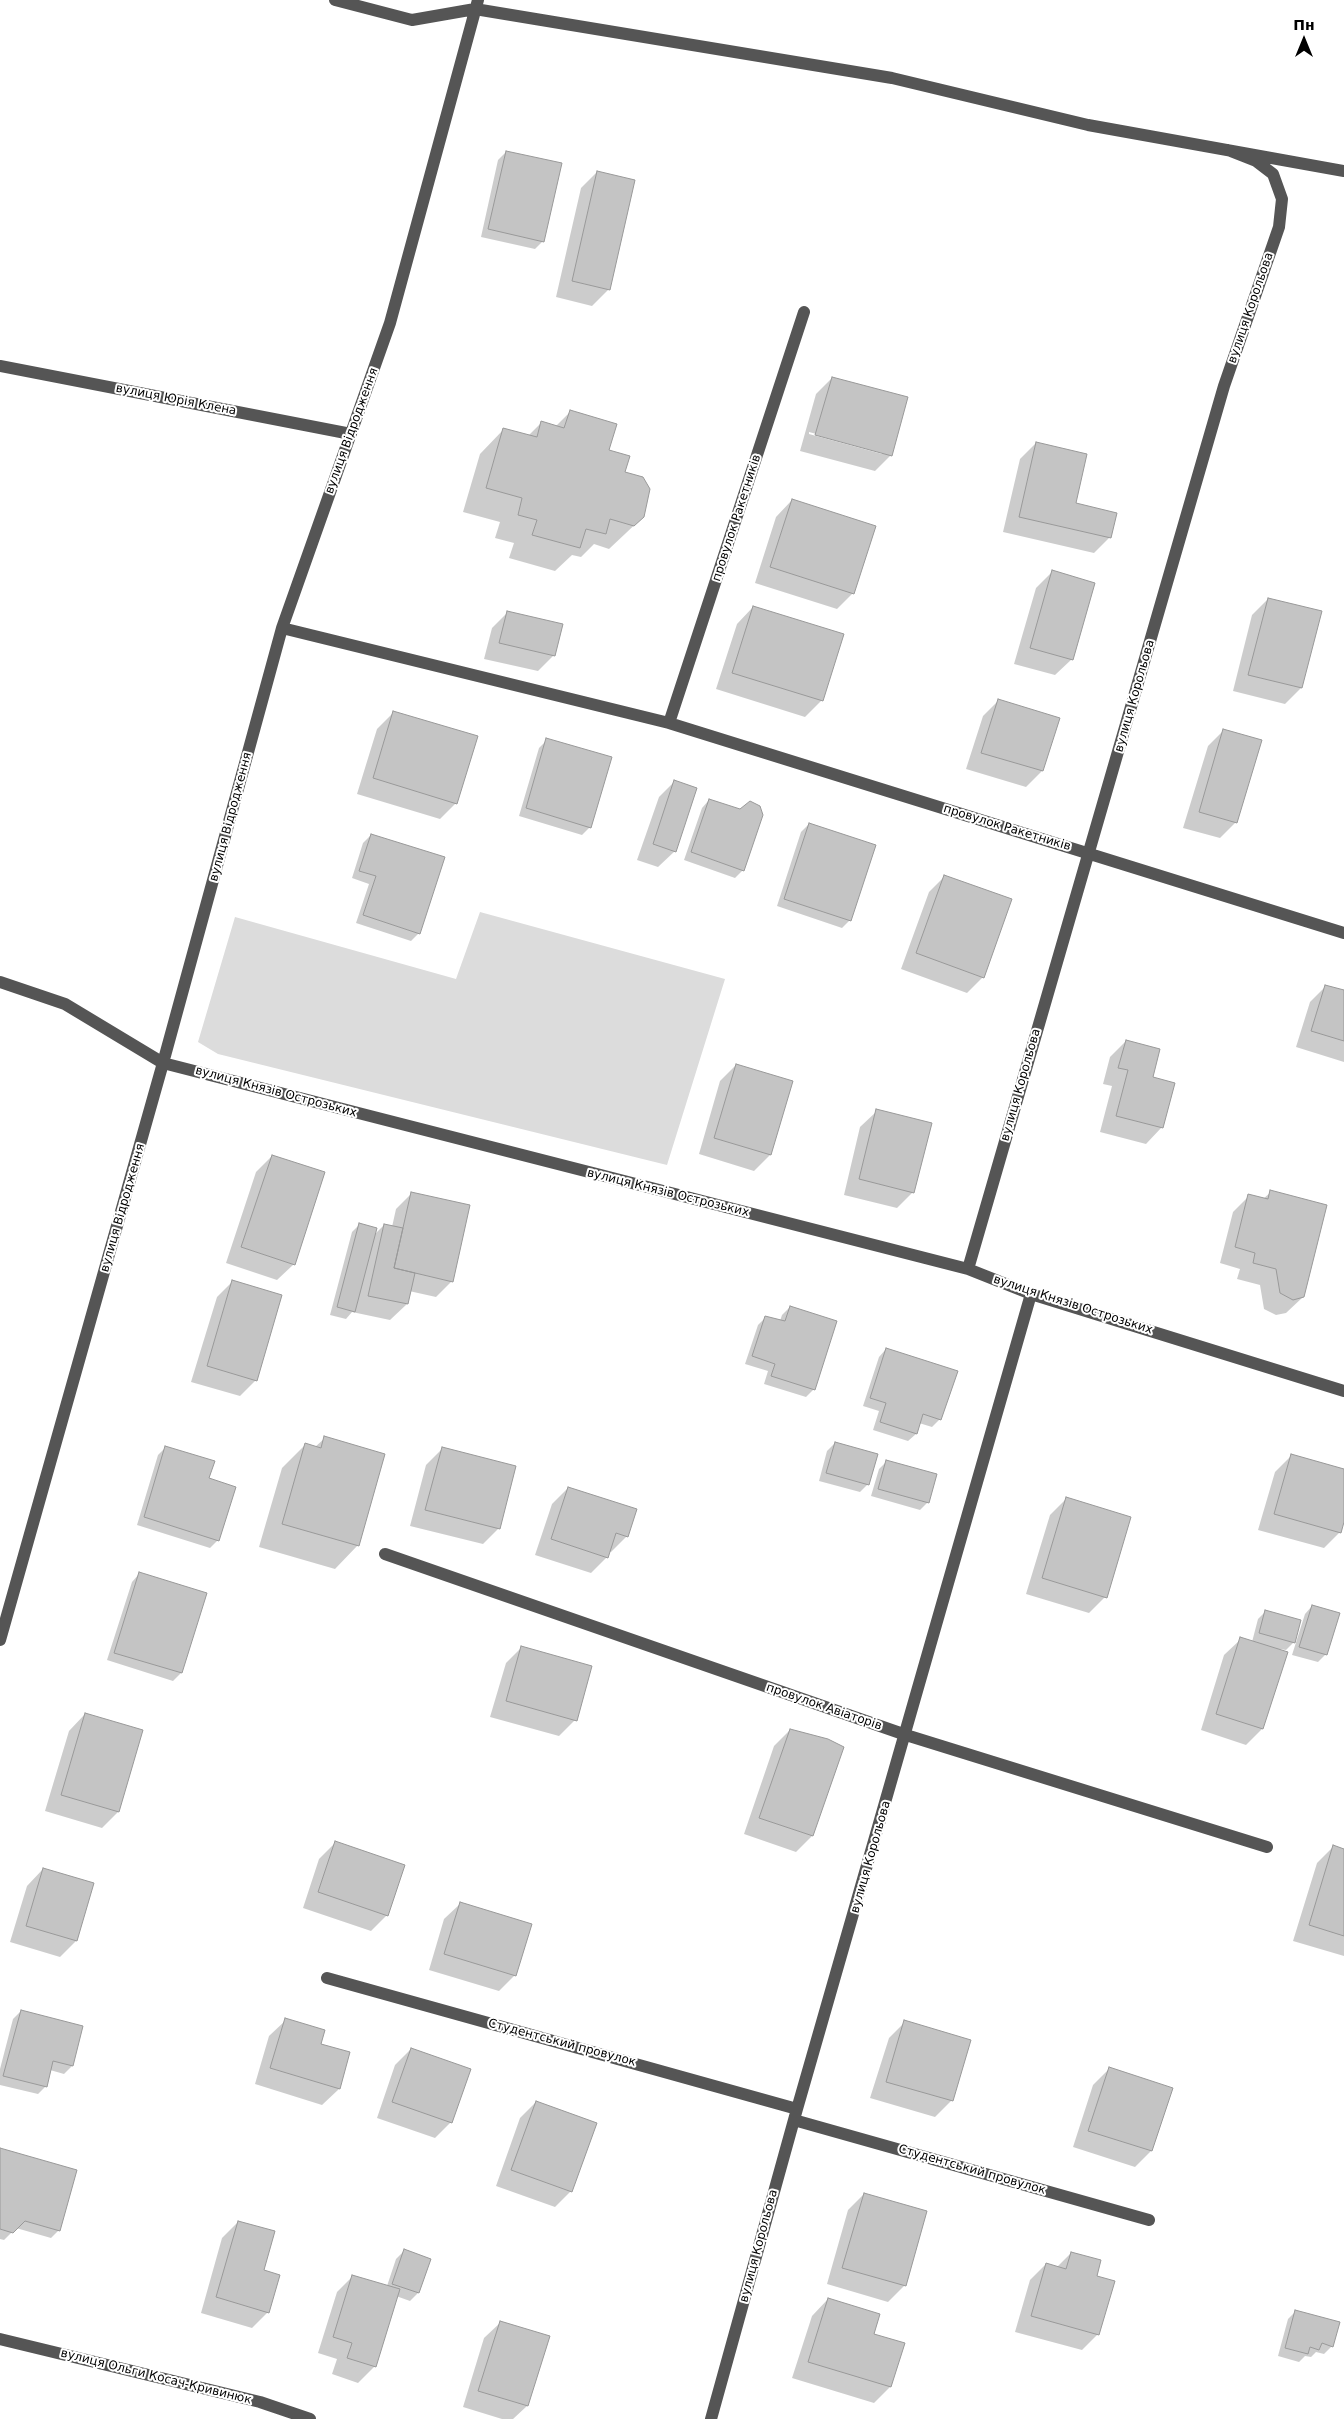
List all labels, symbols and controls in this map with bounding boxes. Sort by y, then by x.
north arrow [1279,15,1329,65]
text: Пн [1293,17,1315,33]
street label: вулиця Корольова [1225,251,1277,365]
street label: вулиця Відродження [322,366,382,496]
street label: вулиця Юрія Клена [114,381,238,419]
street label: провулок Ракетників [710,453,764,583]
street label: вулиця Корольова [1112,638,1158,754]
street label: вулиця Відродження [207,751,255,883]
street label: провулок Ракетників [942,802,1072,854]
street label: вулиця Корольова [998,1027,1044,1143]
street label: вулиця Князів Острозьких [194,1063,358,1121]
street label: вулиця Відродження [98,1142,148,1274]
street label: вулиця Князів Острозьких [585,1166,751,1220]
street label: вулиця Князів Острозьких [992,1272,1154,1338]
street label: провулок Авіаторів [764,1680,884,1734]
street label: вулиця Корольова [848,1799,894,1915]
street label: Студентський провулок [486,2016,638,2070]
street label: Студентський провулок [897,2142,1047,2198]
street label: вулиця Корольова [737,2188,781,2304]
street label: вулиця Ольги Косач-Кривинюк [59,2346,253,2408]

